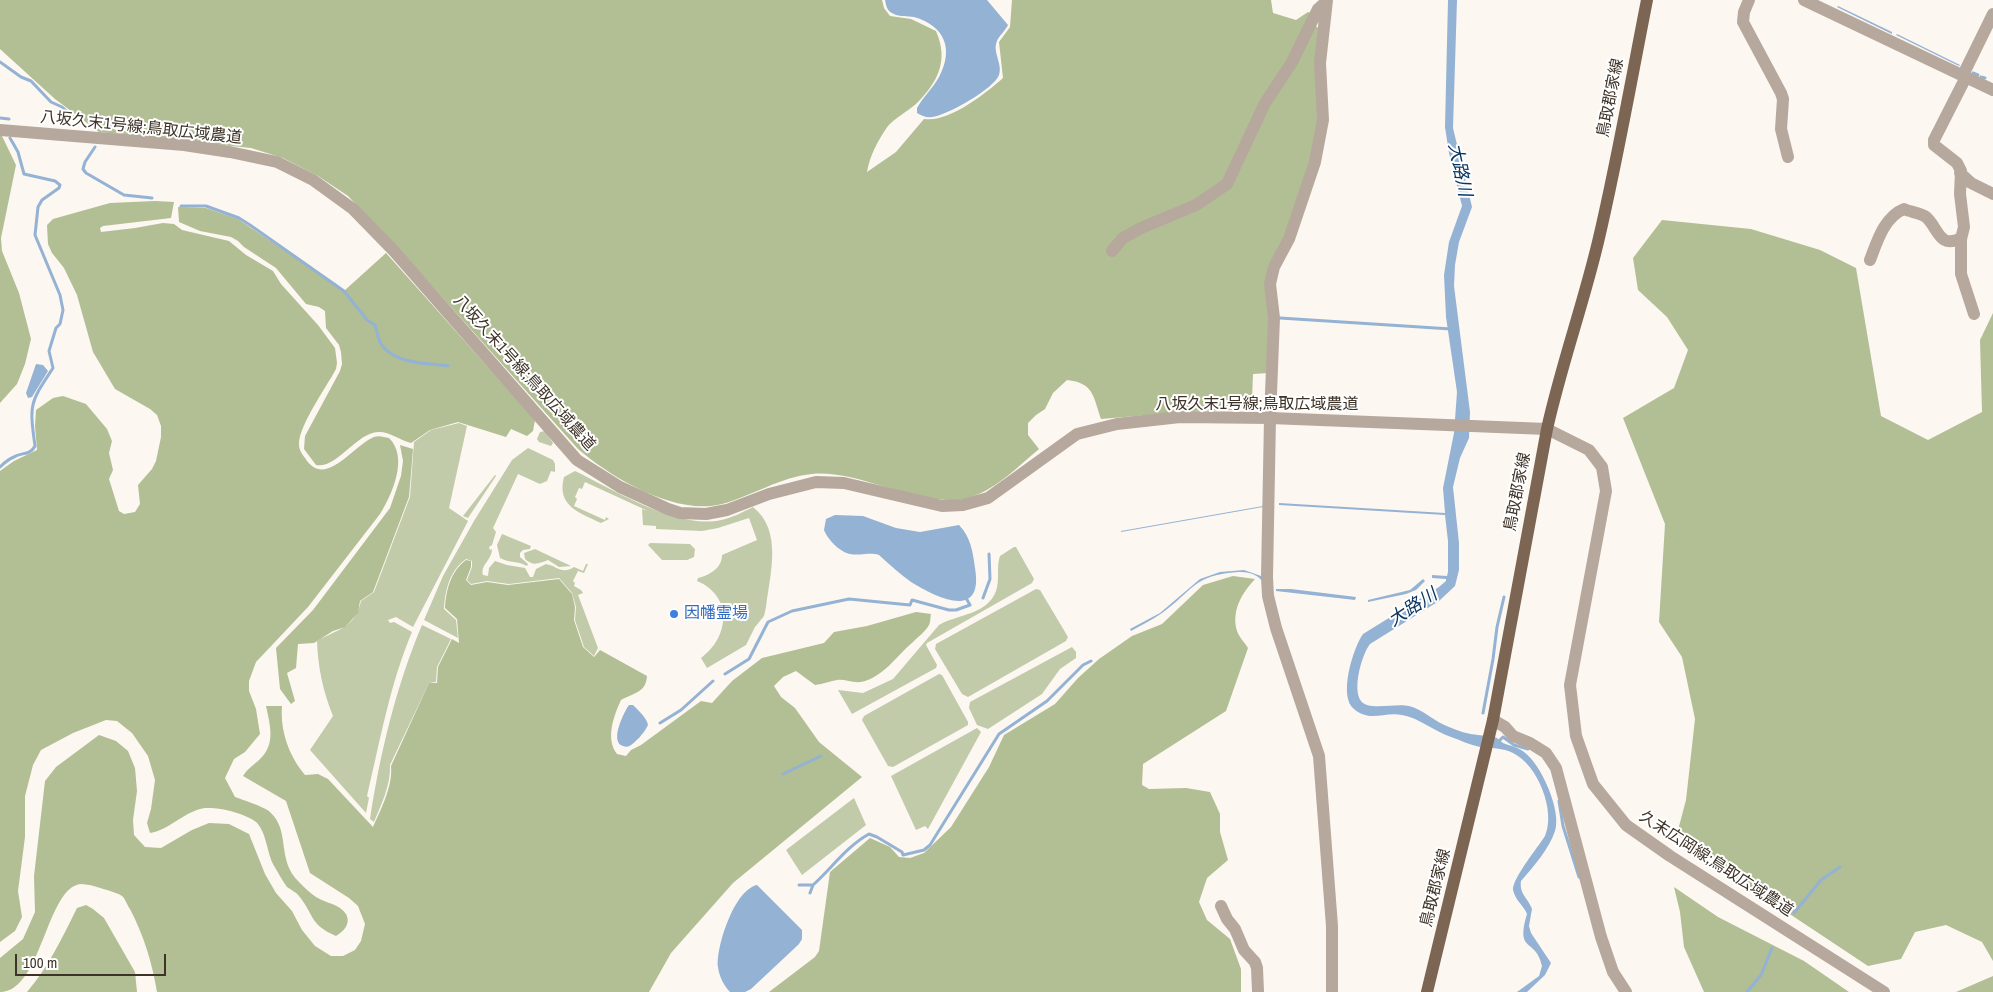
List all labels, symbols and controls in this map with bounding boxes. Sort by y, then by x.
street label: 鳥取郡家線 [1594,57,1628,139]
street label: 八坂久末1号線;鳥取広域農道 [39,108,243,148]
water label: 大路川 [1443,141,1475,199]
street label: 八坂久末1号線;鳥取広域農道 [449,291,599,455]
street label: 八坂久末1号線;鳥取広域農道 [1156,395,1358,415]
street label: 鳥取郡家線 [1501,451,1535,533]
water label: 大路川 [1384,584,1442,632]
place label: 因幡霊場 [684,604,748,624]
marker: 因幡霊場 [668,608,680,620]
street label: 久末広岡線;鳥取広域農道 [1635,807,1797,921]
street label: 鳥取郡家線 [1417,847,1455,929]
scale bar [18,944,169,976]
text: 100 m [23,952,57,973]

